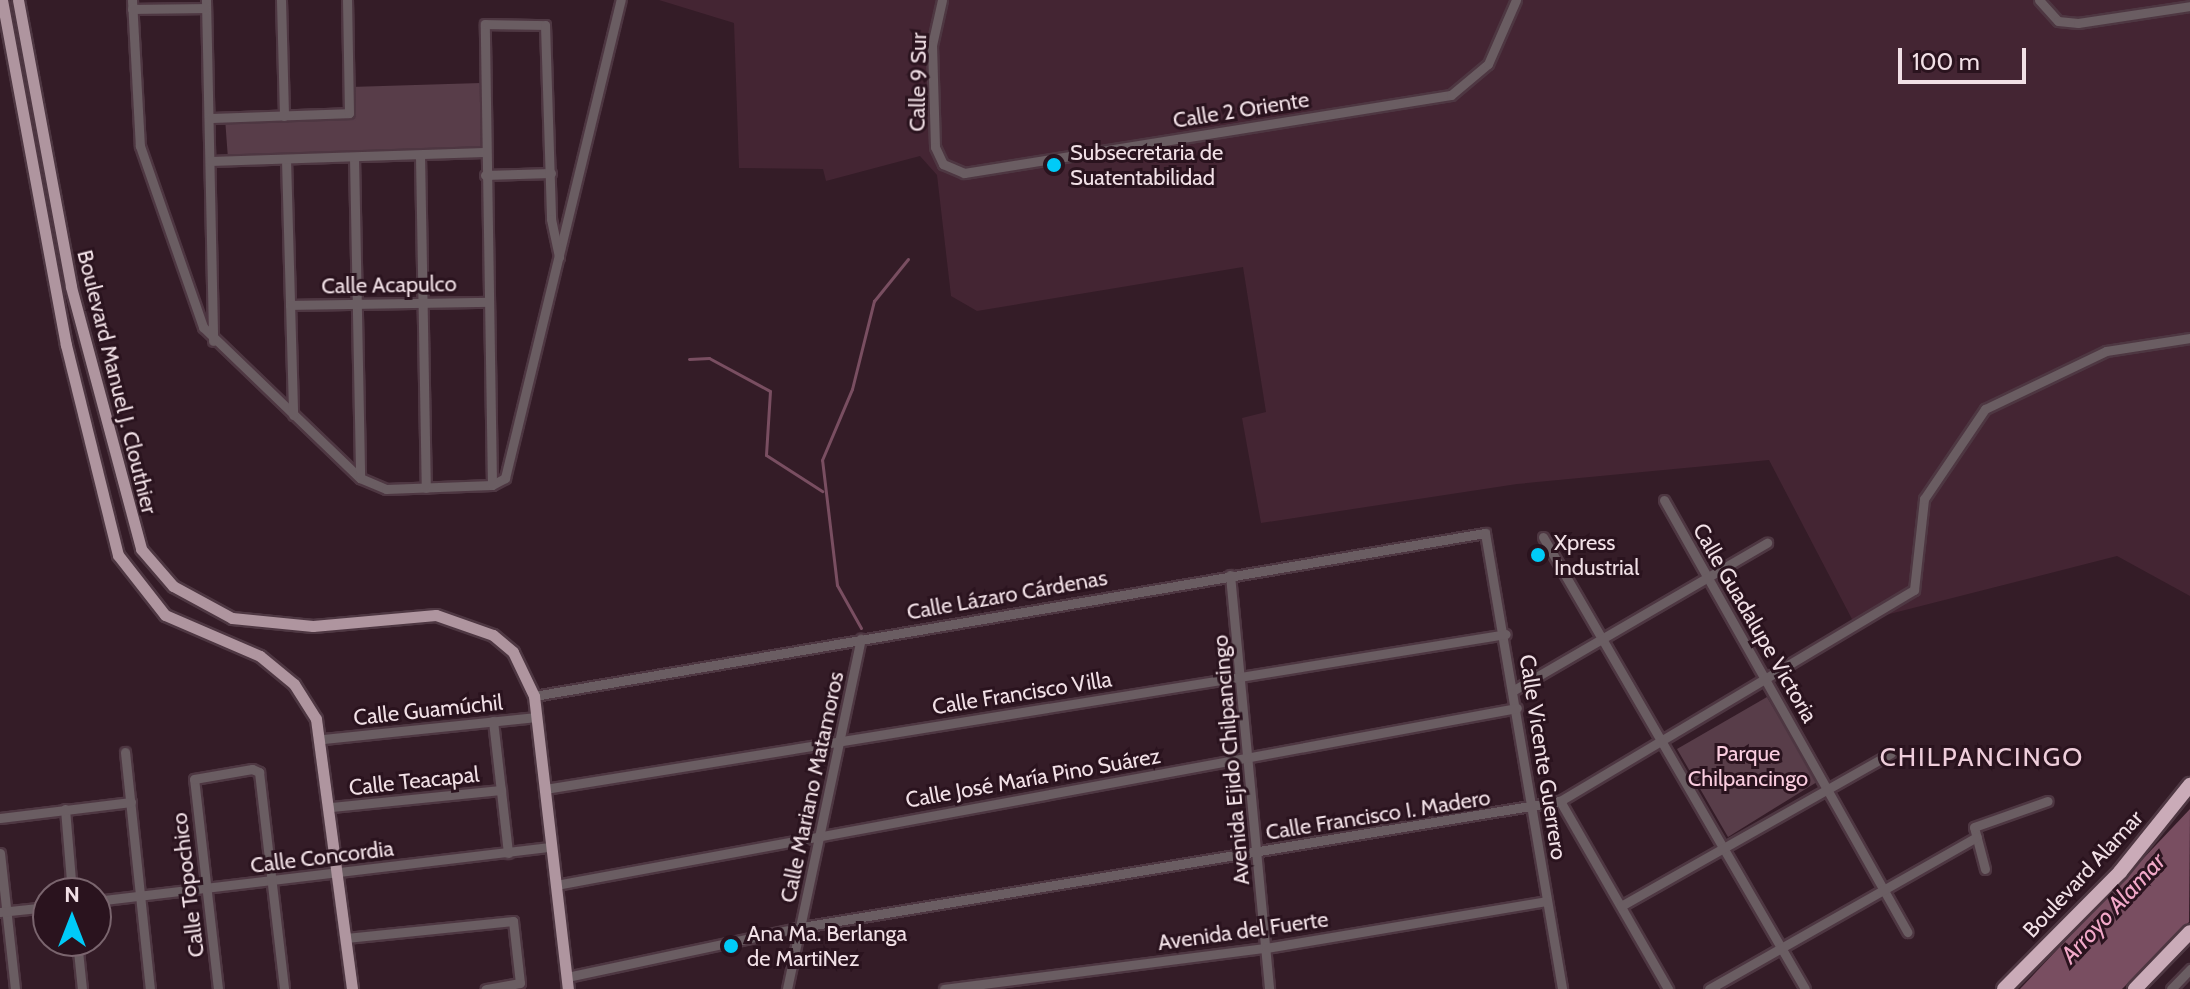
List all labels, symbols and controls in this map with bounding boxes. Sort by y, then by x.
street label: Calle 9 Sur [904,32,932,132]
scale bar [1902,32,2030,82]
text: 100 m [1912,47,1980,76]
street label: Calle 2 Oriente [1171,86,1311,134]
place label: Subsecretaria de Suatentabilidad [1070,139,1223,190]
marker: Subsecretaria de Suatentabilidad [1045,156,1063,174]
street label: Boulevard Manuel J. Clouthier [71,247,163,517]
street label: Calle Acapulco [321,271,457,299]
street label: Calle Guadalupe Victoria [1687,519,1823,727]
place label: Xpress Industrial [1554,529,1639,580]
marker: Xpress Industrial [1529,546,1547,564]
street label: Calle Lázaro Cárdenas [905,564,1109,626]
street label: Avenida Ejido Chilpancingo [1207,634,1255,886]
street label: Calle Vicente Guerrero [1514,652,1572,862]
street label: Calle Francisco Villa [930,666,1114,720]
street label: Calle Mariano Matamoros [775,669,849,905]
street label: Calle Guamúchil [352,689,504,731]
park label: Parque Chilpancingo [1688,740,1808,792]
district label: CHILPANCINGO [1880,742,2084,774]
street label: Calle José María Pino Suárez [904,743,1162,813]
street label: Calle Teacapal [347,761,481,801]
street label: Calle Francisco I. Madero [1264,784,1492,846]
street label: Boulevard Alamar [2017,805,2149,943]
street label: Calle Topochico [166,811,210,959]
street label: Calle Concordia [249,835,395,879]
water label: Arroyo Alamar [2055,847,2171,969]
north arrow [32,877,112,957]
text: N [64,881,80,908]
street label: Avenida del Fuerte [1156,906,1330,956]
place label: Ana Ma. Berlanga de MartiNez [747,920,907,972]
marker: Ana Ma. Berlanga de MartiNez [722,937,740,955]

